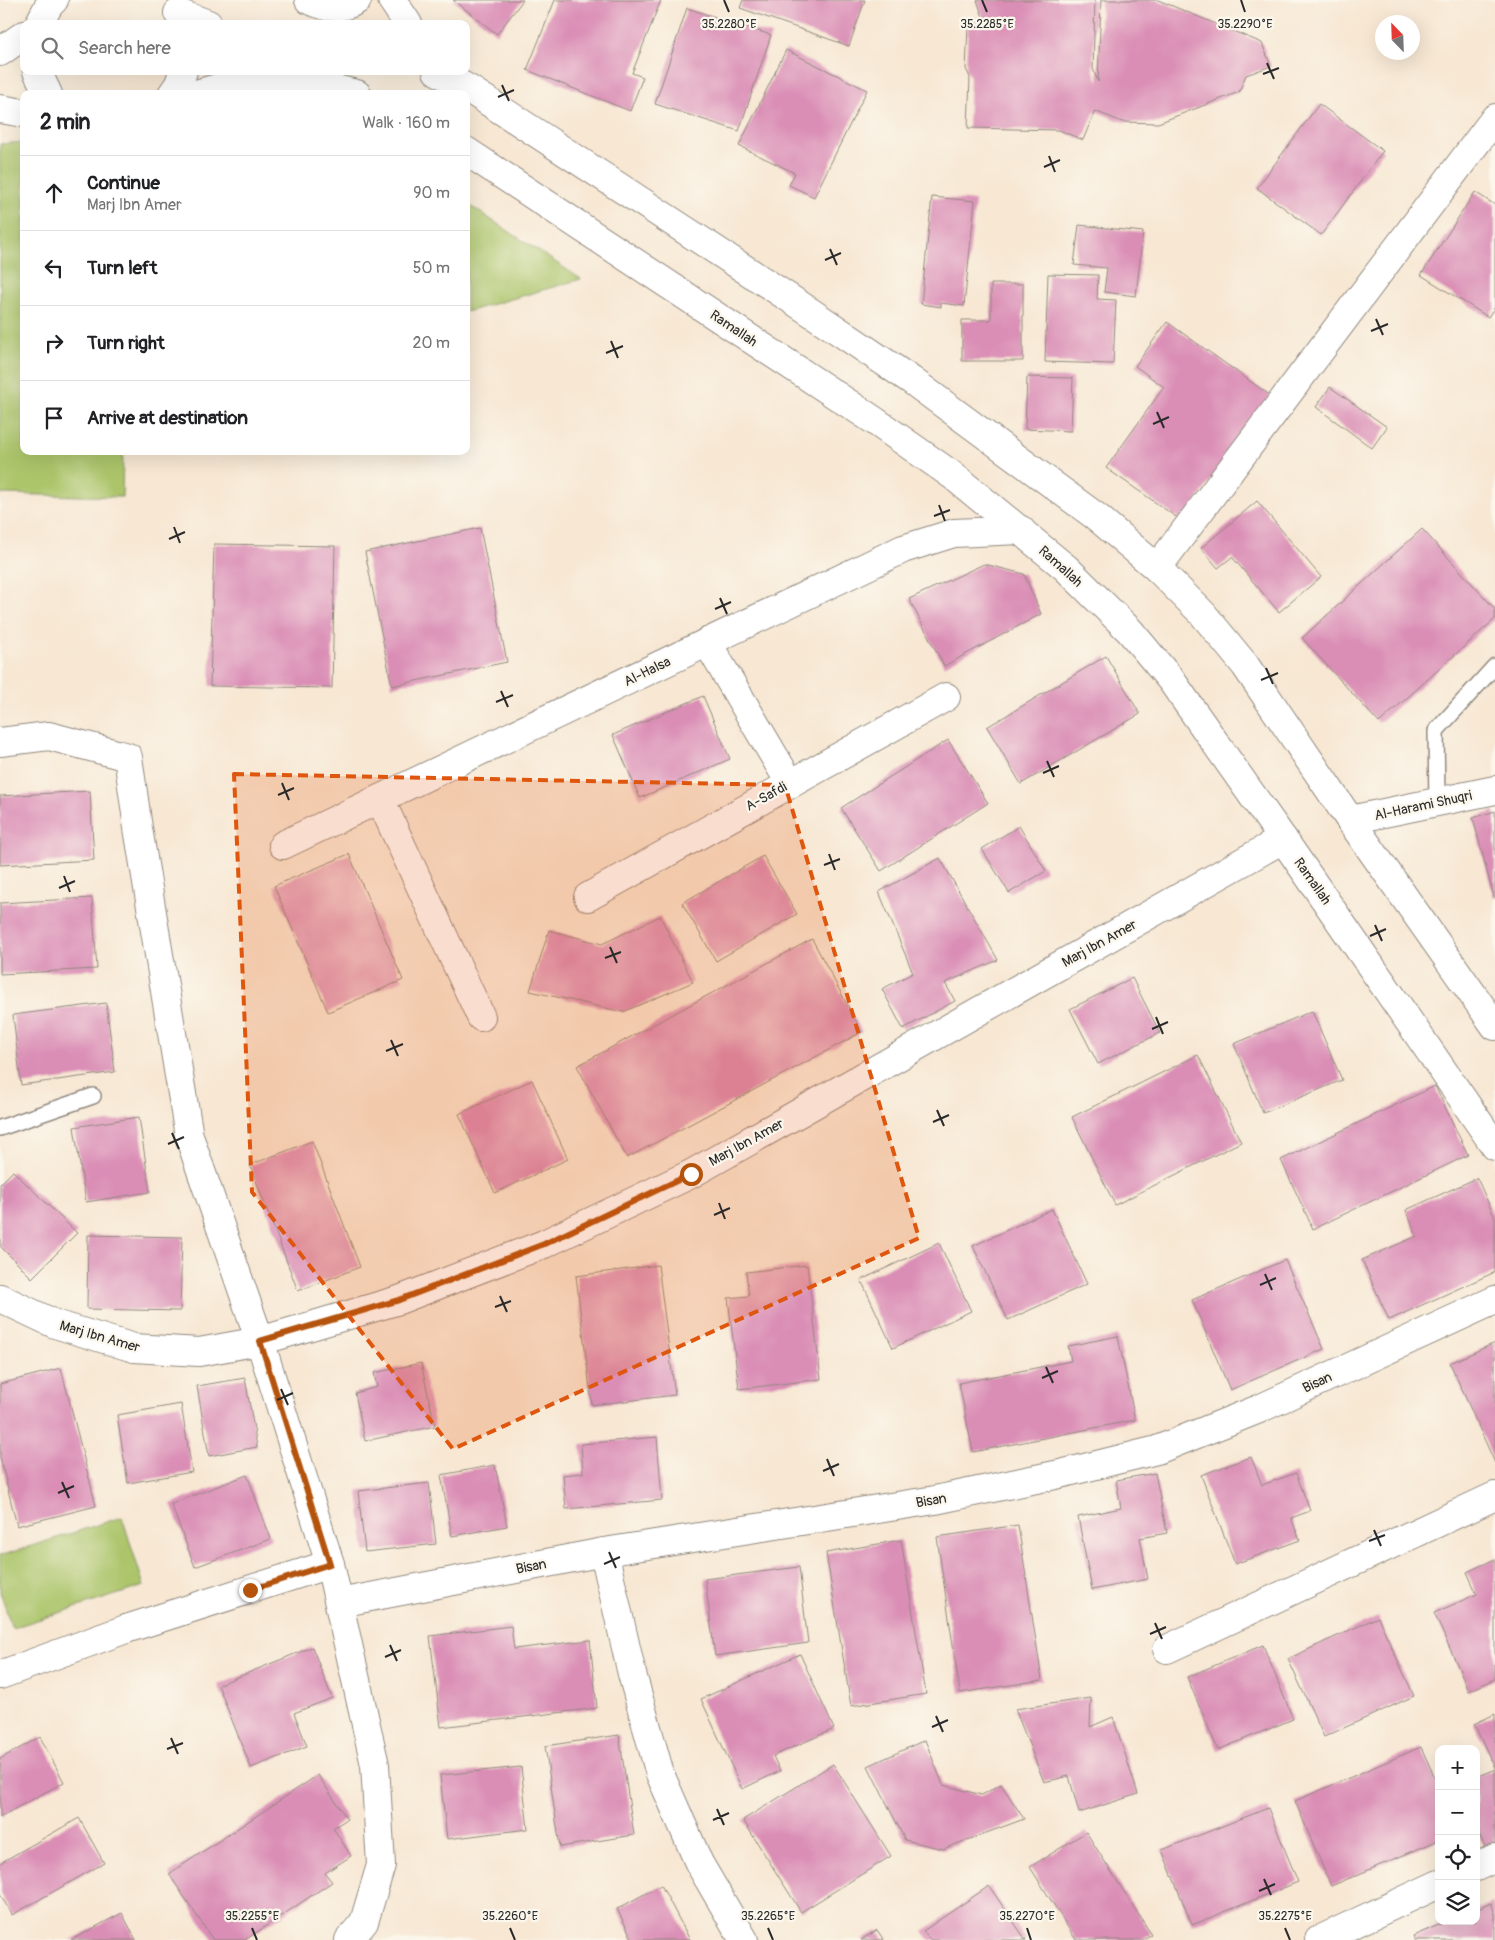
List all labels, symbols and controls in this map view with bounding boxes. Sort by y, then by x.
north arrow [1375,15,1420,60]
text: 35.2280°E [702,17,757,32]
text: 35.2285°E [960,17,1014,32]
text: 35.2290°E [1217,17,1273,32]
search box [20,20,470,75]
icon: search [38,34,66,62]
text: Search here [78,36,171,60]
text: 2 min [40,109,90,136]
text: Walk · 160 m [362,113,450,133]
text: Continue [87,171,160,195]
icon: ahead [40,179,68,207]
text: 90 m [413,183,450,203]
text: Marj Ibn Amer [87,195,182,215]
icon: left [40,254,68,282]
text: Turn left [87,256,157,280]
text: 50 m [413,258,450,278]
street label: Ramallah [707,306,761,350]
icon: right [40,329,68,357]
text: Turn right [87,331,165,355]
text: 20 m [412,333,450,353]
icon: arrive [40,404,68,432]
text: Arrive at destination [87,406,248,430]
street label: Ramallah [1035,542,1086,591]
street label: Al-Halsa [621,653,673,690]
street label: A-Safdi [743,778,790,815]
street label: Al-Harami Shuqri [1373,787,1474,824]
street label: Ramallah [1290,855,1335,908]
street label: Marj Ibn Amer [1059,916,1140,971]
street label: Marj Ibn Amer [706,1115,787,1170]
route start [680,1163,703,1186]
street label: Marj Ibn Amer [58,1317,142,1356]
street label: Bisan [1300,1368,1335,1397]
street label: Bisan [914,1489,948,1512]
street label: Bisan [514,1555,548,1578]
route end [239,1579,262,1602]
map controls [1435,1745,1480,1925]
button: + [1435,1745,1480,1790]
button: − [1435,1790,1480,1835]
button: locate [1435,1835,1480,1880]
button: layers [1435,1880,1480,1925]
text: 35.2255°E [225,1909,279,1924]
text: 35.2260°E [482,1909,538,1924]
text: 35.2265°E [741,1909,795,1924]
text: 35.2270°E [999,1909,1055,1924]
text: 35.2275°E [1258,1909,1312,1924]

